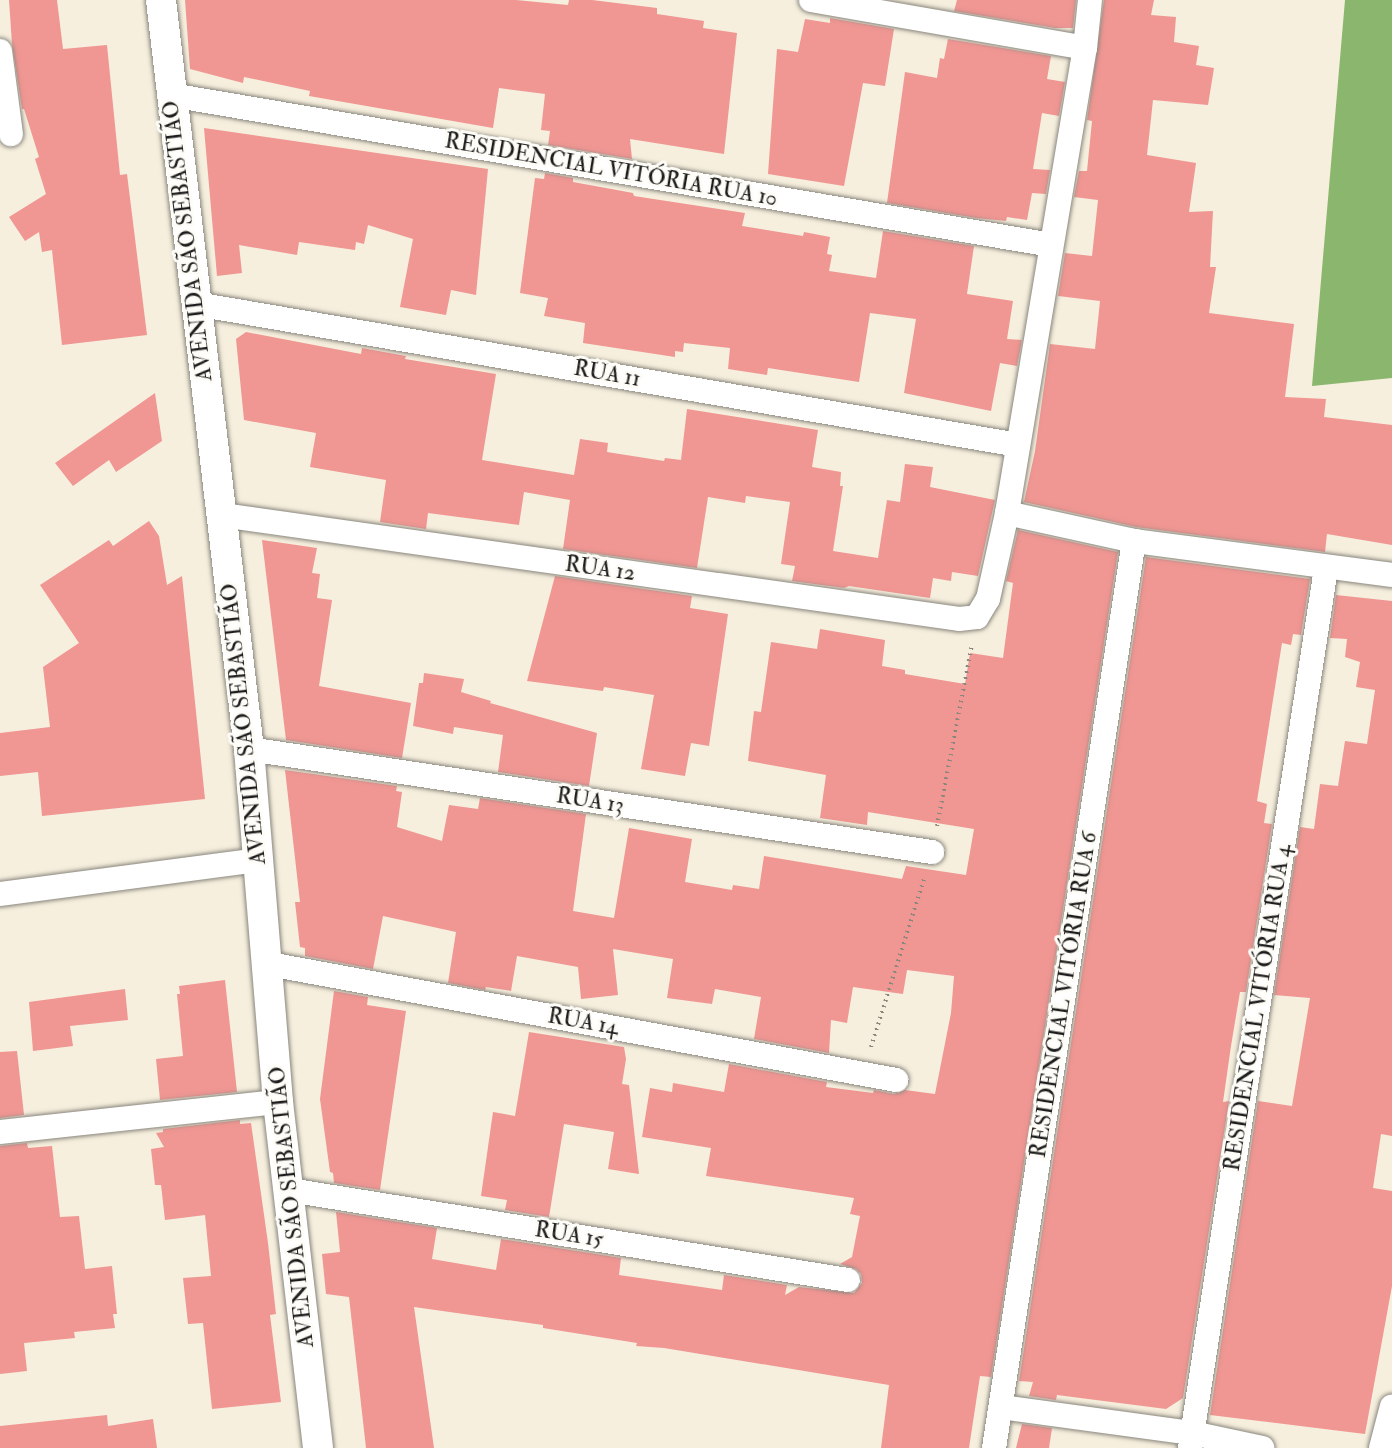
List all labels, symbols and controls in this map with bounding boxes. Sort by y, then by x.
street label: AVENIDA SÃO SEBASTIÃO [158,99,218,383]
street label: RESIDENCIAL VITÓRIA RUA 10 [443,128,779,212]
street label: RUA 11 [572,355,642,393]
street label: RUA 12 [563,551,637,587]
street label: AVENIDA SÃO SEBASTIÃO [216,582,272,866]
street label: RUA 13 [554,783,626,819]
street label: RESIDENCIAL VITÓRIA RUA 6 [1025,830,1103,1160]
street label: RESIDENCIAL VITÓRIA RUA 4 [1219,843,1297,1173]
street label: RUA 14 [546,1003,620,1041]
street label: AVENIDA SÃO SEBASTIÃO [264,1065,320,1349]
street label: RUA 15 [533,1217,605,1253]

